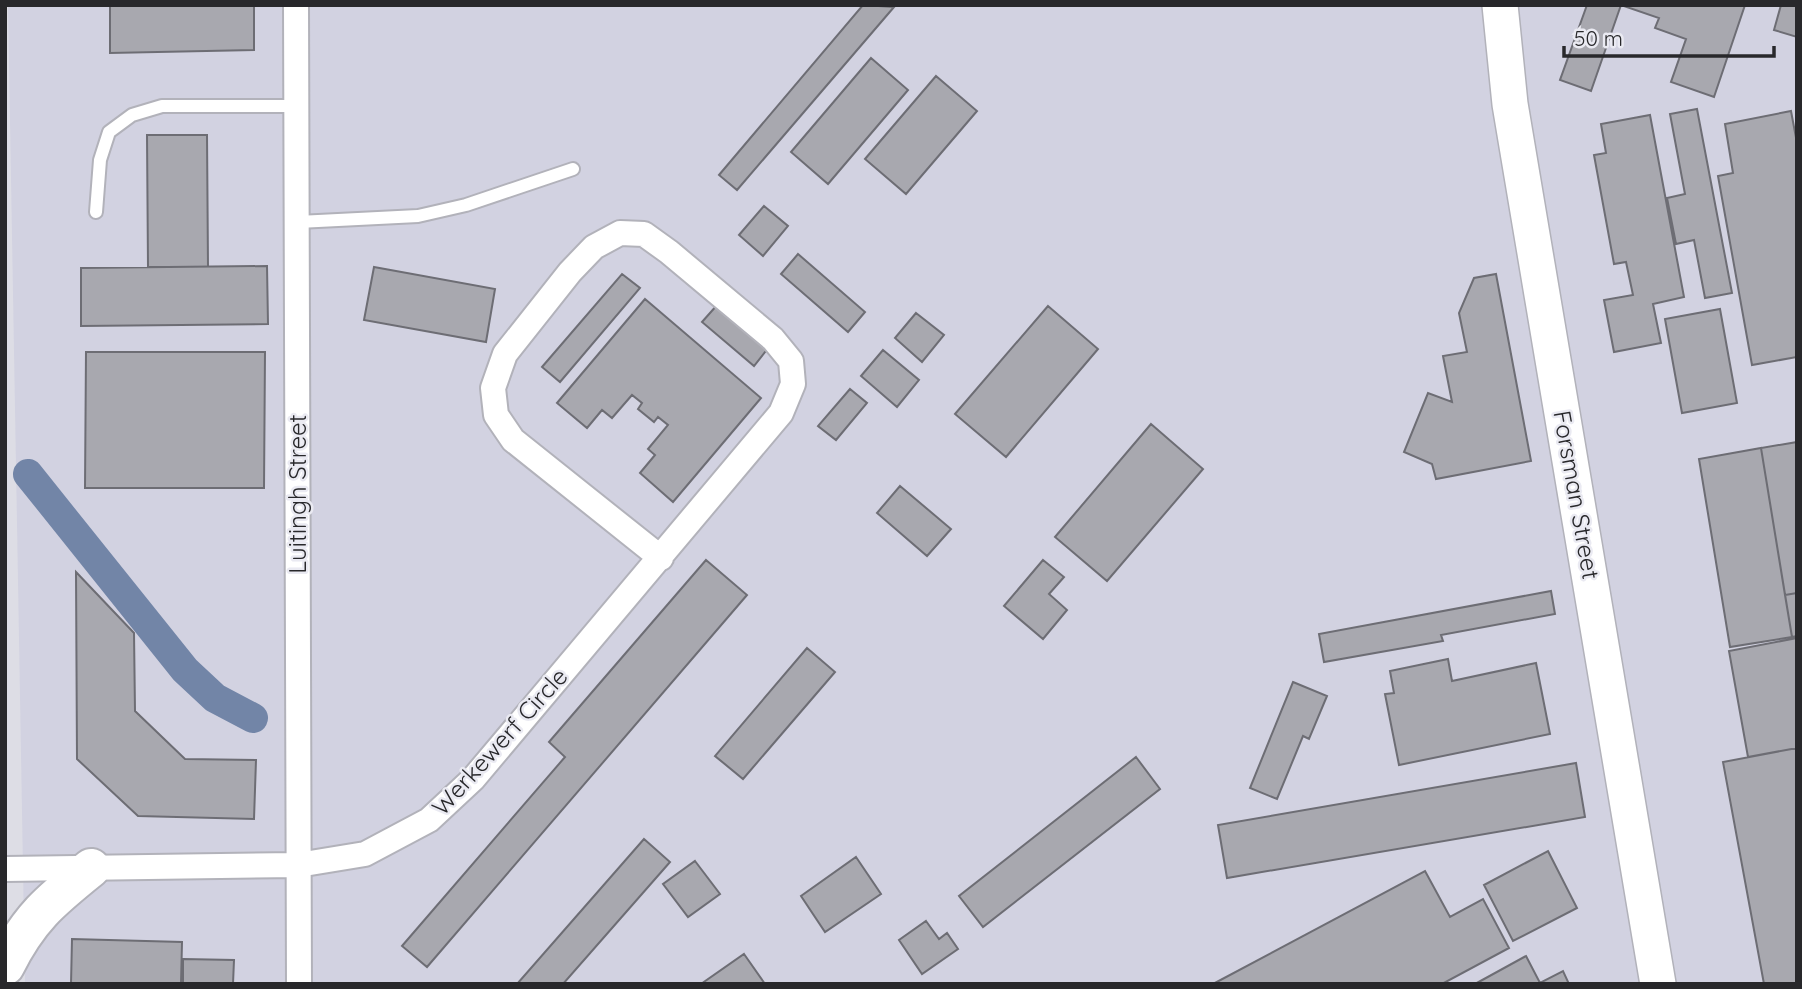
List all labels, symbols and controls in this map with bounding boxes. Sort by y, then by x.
scale bar [1564,14,1774,58]
text: 50 m [1574,25,1623,51]
street label: Forsman Street [1547,408,1607,581]
street label: Luitingh Street [282,414,312,574]
street label: Werkewerf Circle [425,661,573,821]

